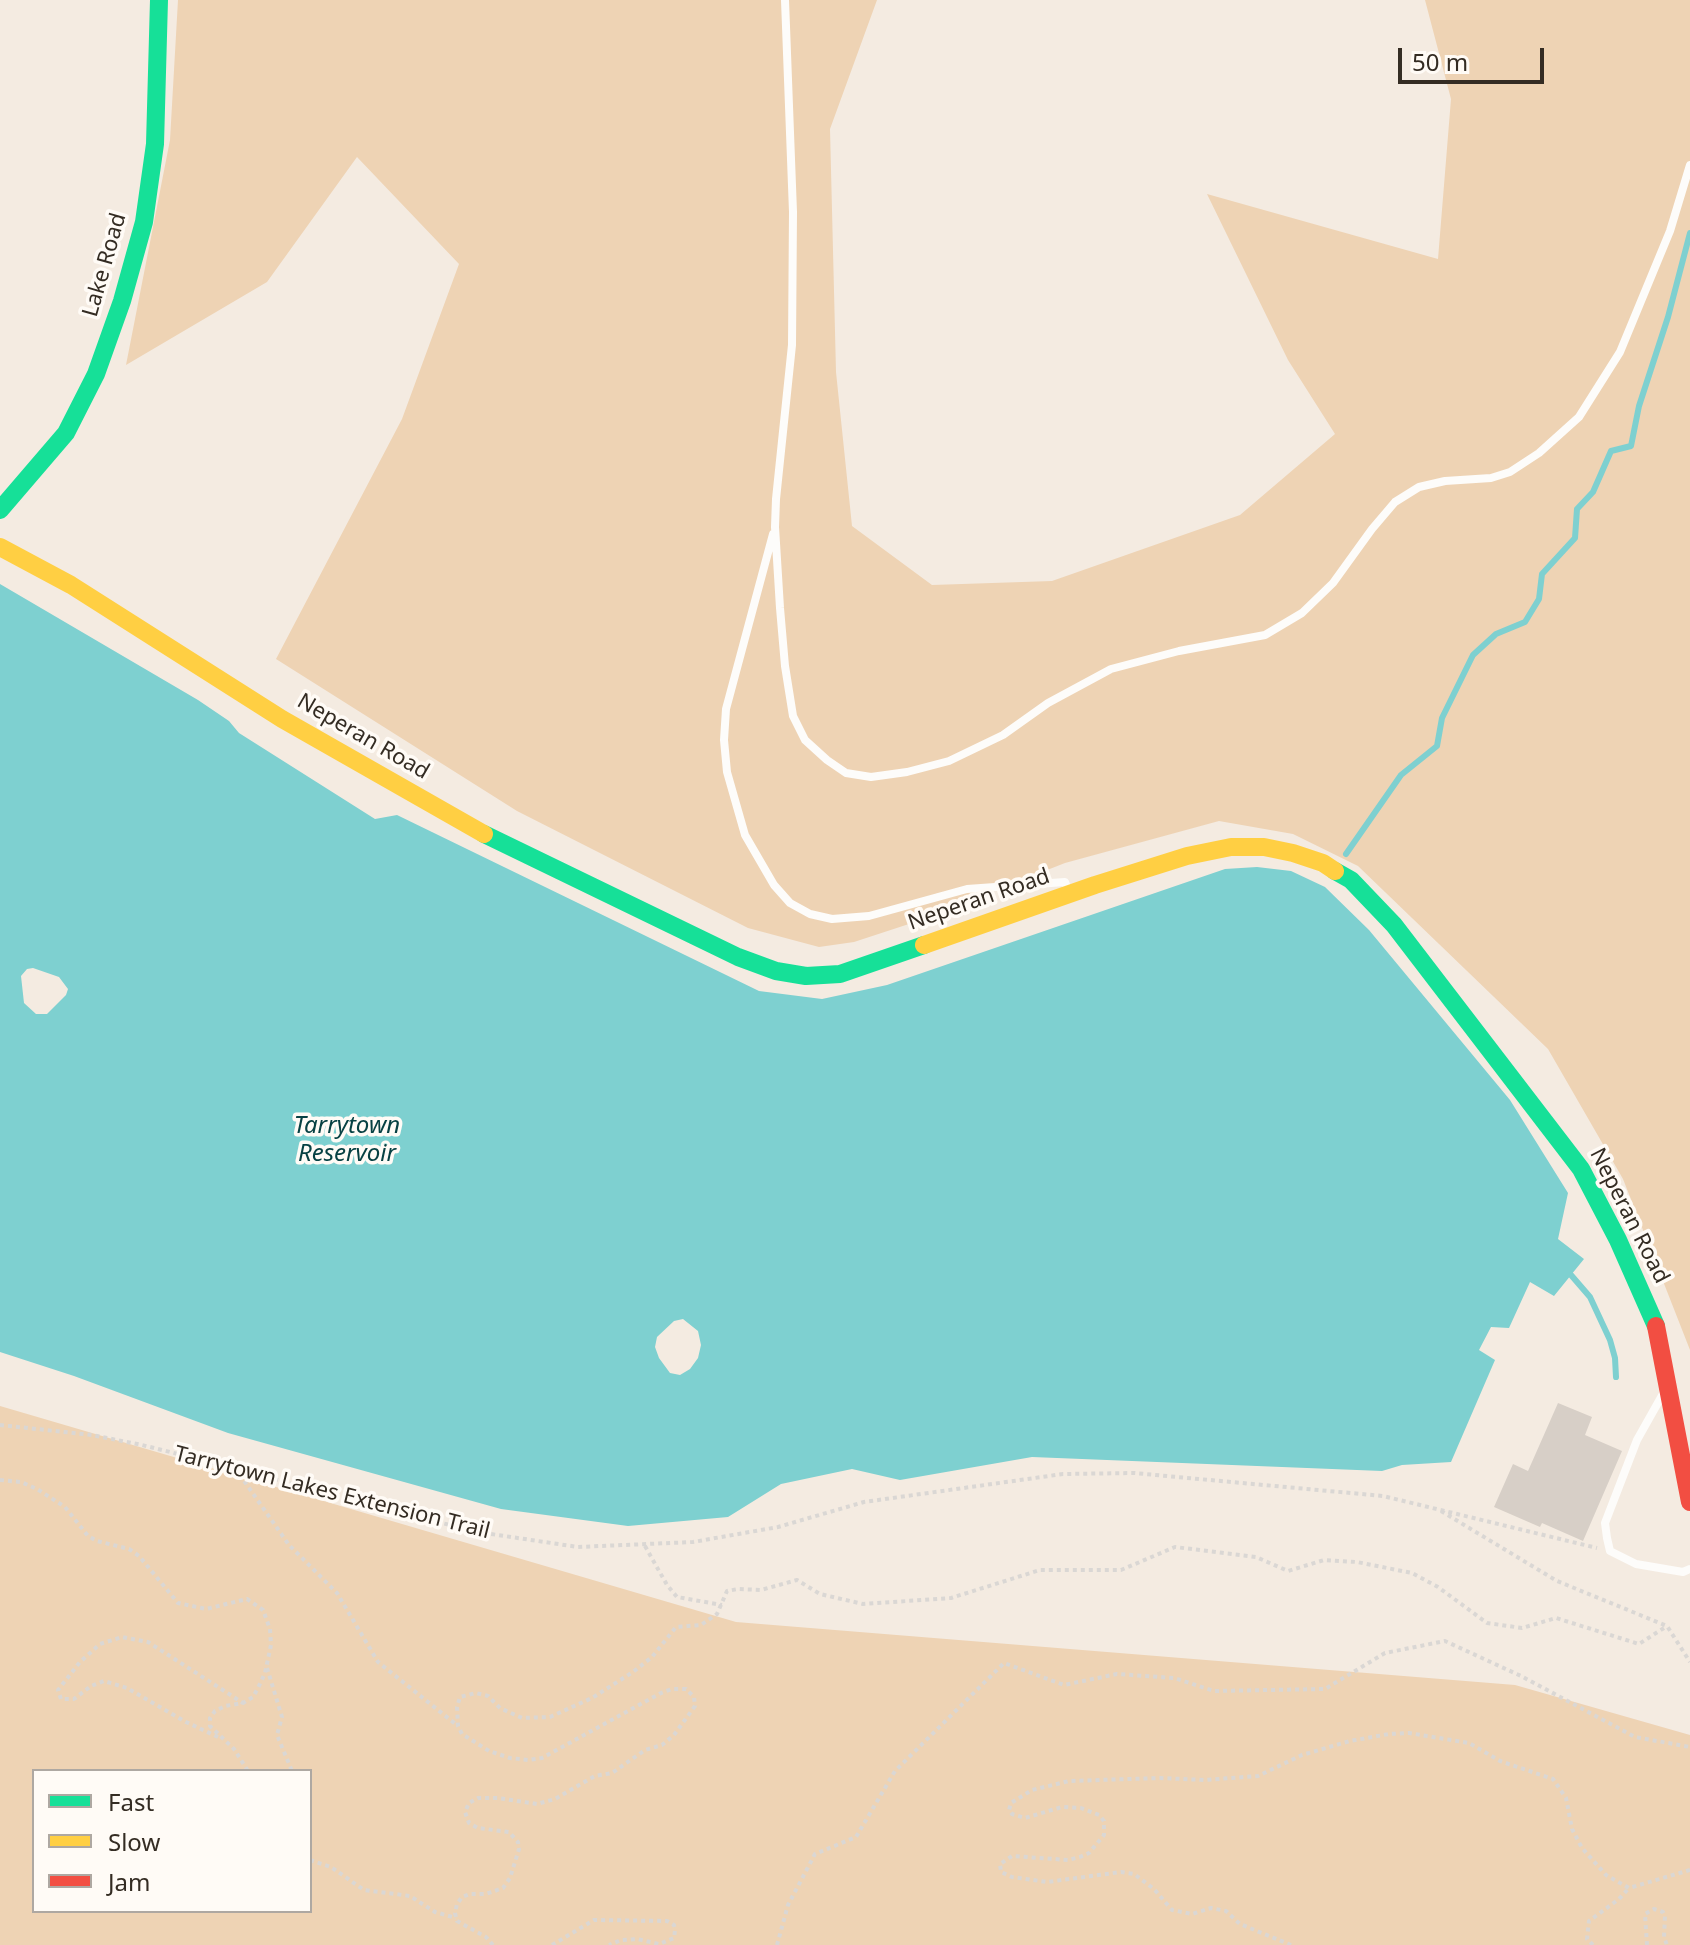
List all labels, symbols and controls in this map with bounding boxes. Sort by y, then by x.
scale bar [1402,32,1548,82]
text: 50 m [1412,45,1468,78]
street label: Lake Road [78,210,132,320]
street label: Neperan Road [292,689,434,785]
street label: Neperan Road [905,863,1053,937]
water label: Tarrytown Reservoir [294,1112,400,1168]
street label: Neperan Road [1584,1144,1674,1288]
street label: Tarrytown Lakes Extension Trail [172,1441,492,1545]
legend [32,1769,312,1913]
text: Fast [108,1785,154,1818]
text: Slow [108,1825,160,1858]
text: Jam [108,1865,150,1898]

